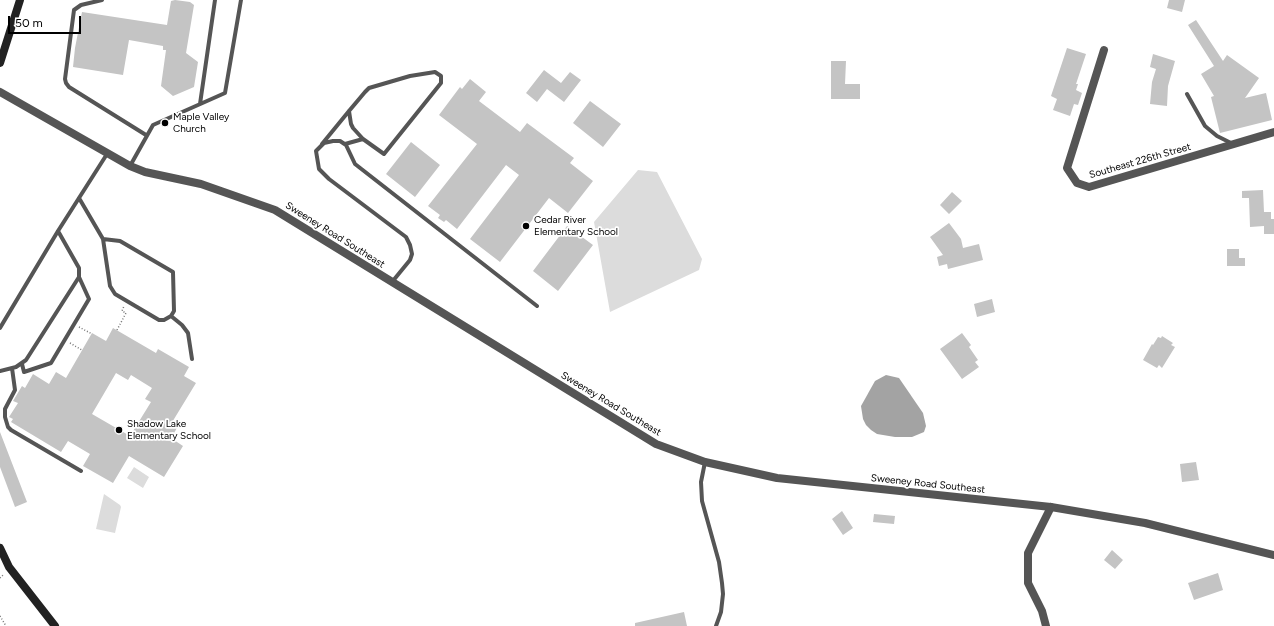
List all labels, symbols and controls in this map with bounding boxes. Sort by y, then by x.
scale bar [10,8,83,34]
text: 50 m [15,16,43,30]
place label: Maple Valley Church [173,111,229,134]
marker: Maple Valley Church [160,118,170,128]
street label: Southeast 226th Street [1088,141,1192,181]
street label: Sweeney Road Southeast [283,199,387,271]
place label: Cedar River Elementary School [534,214,618,238]
marker: Cedar River Elementary School [521,221,531,231]
street label: Sweeney Road Southeast [559,369,663,439]
place label: Shadow Lake Elementary School [127,418,211,442]
marker: Shadow Lake Elementary School [114,425,124,435]
street label: Sweeney Road Southeast [870,472,986,496]

